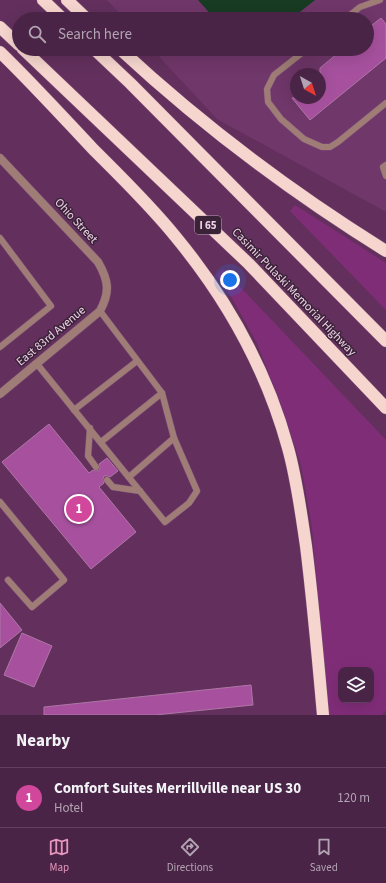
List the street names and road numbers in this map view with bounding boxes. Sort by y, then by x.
street label: Ohio Street [51,195,101,247]
road number: I 65 [195,216,221,234]
street label: Casimir Pulaski Memorial Highway [228,224,360,360]
street label: East 83rd Avenue [13,302,89,370]

